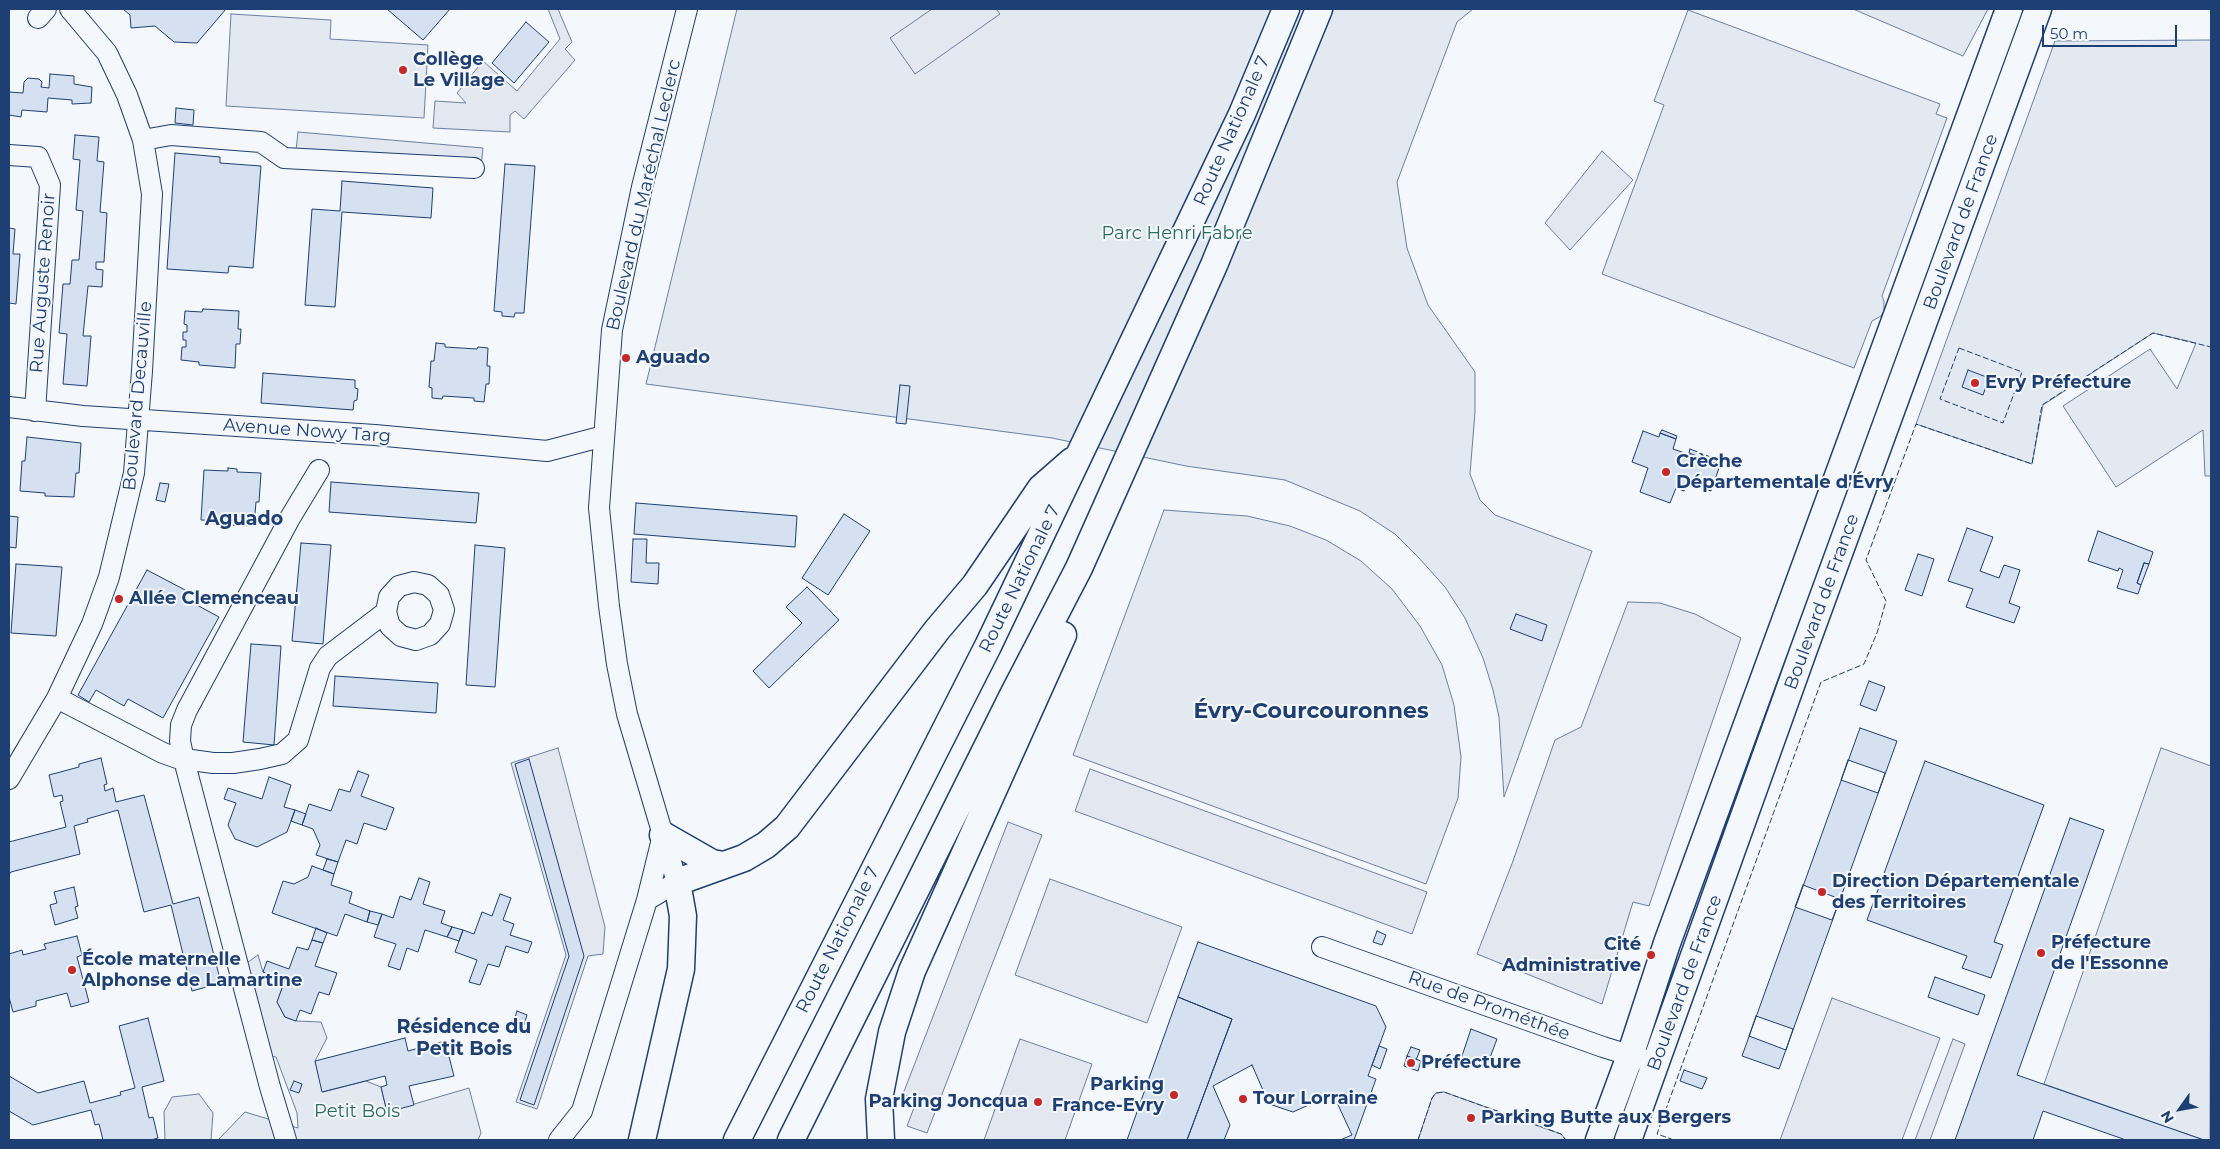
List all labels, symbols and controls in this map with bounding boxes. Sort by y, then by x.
scale bar [2045,15,2180,47]
text: 50 m [2050,24,2088,43]
place label: Collège Le Village [413,49,505,92]
street label: Route Nationale 7 [1189,53,1275,209]
street label: Boulevard du Maréchal Leclerc [602,57,686,333]
marker: Collège Le Village [397,64,409,76]
street label: Boulevard de France [1919,131,2003,313]
street label: Rue Auguste Renoir [26,192,60,374]
park label: Parc Henri Fabre [1101,223,1253,245]
street label: Boulevard Decauville [119,300,157,492]
place label: Aguado [636,347,710,369]
marker: Aguado [620,352,632,364]
place label: Evry Préfecture [1985,372,2131,394]
marker: Evry Préfecture [1969,377,1981,389]
street label: Avenue Nowy Targ [222,414,392,448]
place label: Crèche Départementale d'Évry [1676,451,1894,494]
marker: Crèche Départementale d'Évry [1660,466,1672,478]
street label: Route Nationale 7 [975,502,1065,656]
district label: Aguado [205,508,283,530]
street label: Boulevard de France [1780,511,1864,693]
place label: Allée Clemenceau [129,588,299,610]
marker: Allée Clemenceau [113,593,125,605]
district label: Évry-Courcouronnes [1193,699,1429,725]
street label: Route Nationale 7 [792,863,884,1017]
place label: Direction Départementale des Territoires [1832,871,2079,914]
marker: Direction Départementale des Territoires [1816,886,1828,898]
street label: Boulevard de France [1643,892,1727,1074]
place label: Préfecture de l'Essonne [2051,932,2169,974]
place label: Cité Administrative [1502,934,1641,976]
marker: Préfecture de l'Essonne [2035,947,2047,959]
place label: École maternelle Alphonse de Lamartine [82,949,302,992]
marker: Cité Administrative [1645,949,1657,961]
marker: École maternelle Alphonse de Lamartine [66,964,78,976]
street label: Rue de Prométhée [1405,967,1573,1045]
district label: Résidence du Petit Bois [397,1016,531,1060]
place label: Préfecture [1421,1052,1521,1074]
marker: Préfecture [1405,1057,1417,1069]
place label: Parking France-Evry [1052,1074,1164,1116]
north arrow [2155,1084,2205,1134]
place label: Tour Lorraine [1253,1088,1378,1110]
marker: Parking France-Evry [1168,1089,1180,1101]
place label: Parking Joncqua [868,1091,1028,1113]
marker: Tour Lorraine [1237,1093,1249,1105]
marker: Parking Joncqua [1032,1096,1044,1108]
park label: Petit Bois [314,1101,400,1123]
place label: Parking Butte aux Bergers [1481,1107,1731,1129]
text: N [2157,1107,2178,1127]
marker: Parking Butte aux Bergers [1465,1112,1477,1124]

